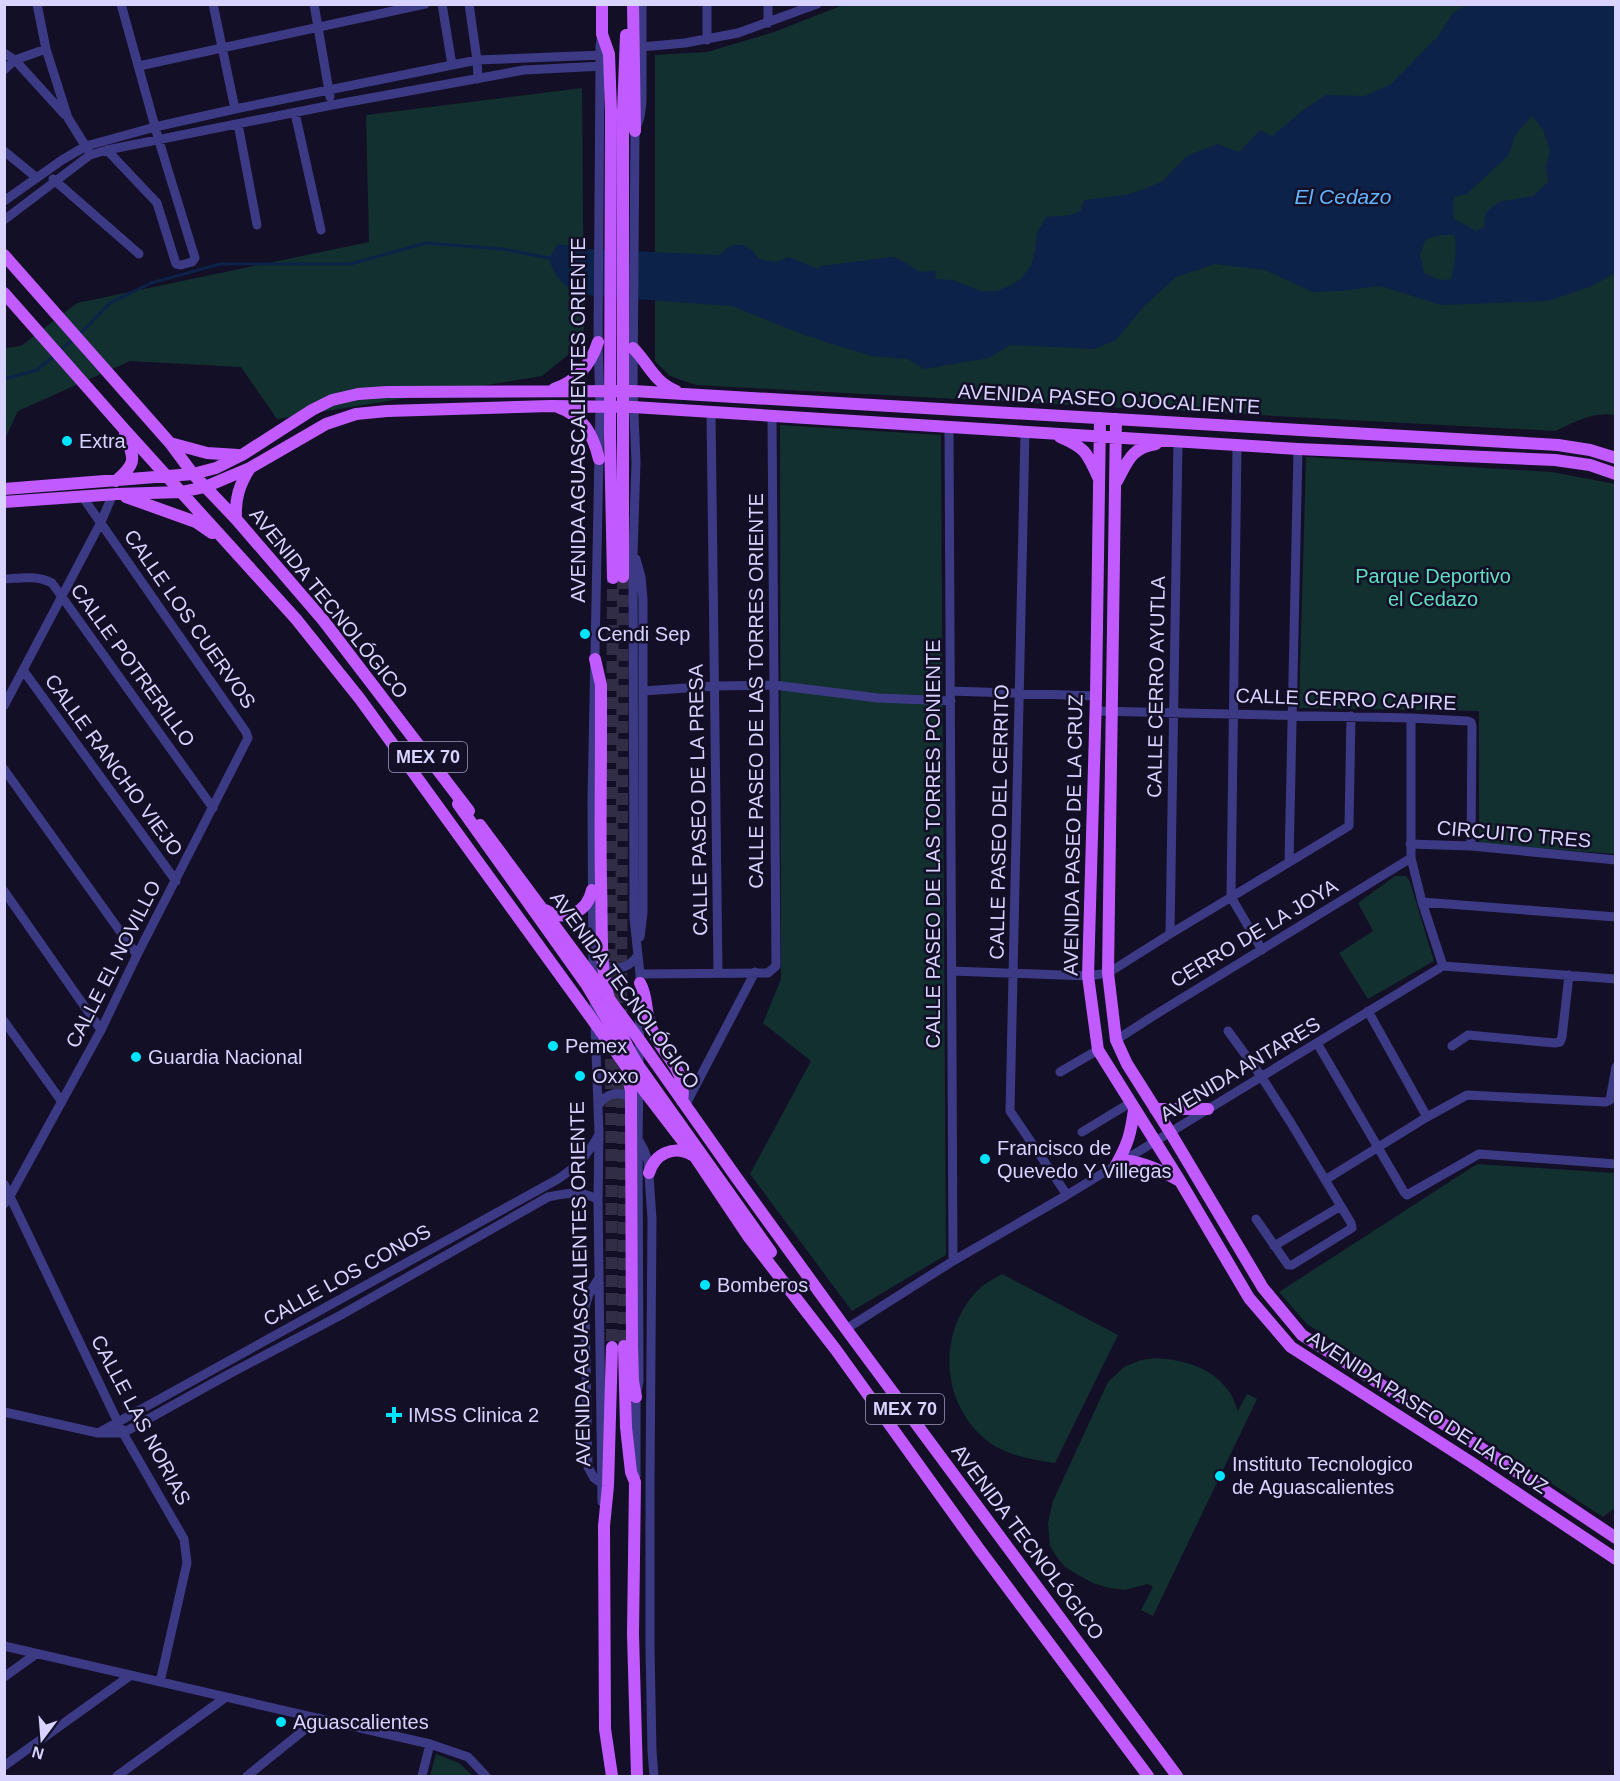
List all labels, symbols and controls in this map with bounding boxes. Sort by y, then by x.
water label: El Cedazo [1295,185,1392,208]
street label: AVENIDA AGUASCALIENTES ORIENTE [567,237,589,603]
street label: AVENIDA PASEO OJOCALIENTE [957,380,1261,418]
place label: Extra [79,430,127,452]
marker: Extra [60,434,74,448]
street label: CALLE PASEO DE LAS TORRES ORIENTE [745,493,767,889]
street label: AVENIDA TECNOLÓGICO [245,504,413,702]
street label: CALLE LOS CUERVOS [120,525,260,713]
park label: Parque Deportivo el Cedazo [1355,565,1511,610]
street label: CALLE CERRO AYUTLA [1143,575,1169,798]
street label: CALLE POTRERILLO [67,579,199,751]
place label: Cendi Sep [597,623,690,645]
marker: Cendi Sep [578,627,592,641]
street label: CALLE PASEO DE LAS TORRES PONIENTE [922,639,944,1049]
street label: CALLE PASEO DE LA PRESA [685,663,711,936]
street label: CALLE RANCHO VIEJO [41,670,187,860]
street label: CALLE PASEO DEL CERRITO [986,684,1012,960]
street label: CALLE CERRO CAPIRE [1235,684,1457,714]
street label: AVENIDA PASEO DE LA CRUZ [1060,694,1086,976]
road number: MEX 70 [389,742,467,772]
street label: CIRCUITO TRES [1436,816,1592,852]
street label: CERRO DE LA JOYA [1167,874,1342,992]
street label: CALLE EL NOVILLO [61,877,165,1051]
street label: AVENIDA TECNOLÓGICO [546,887,704,1093]
street label: AVENIDA ANTARES [1156,1013,1324,1125]
place label: Pemex [565,1035,627,1057]
marker: Pemex [546,1039,560,1053]
place label: Guardia Nacional [148,1046,303,1068]
marker: Guardia Nacional [129,1050,143,1064]
place label: Oxxo [592,1065,639,1087]
marker: Oxxo [573,1069,587,1083]
street label: AVENIDA AGUASCALIENTES ORIENTE [566,1101,594,1467]
place label: Francisco de Quevedo Y Villegas [997,1137,1172,1182]
marker: Francisco de Quevedo Y Villegas [978,1152,992,1166]
street label: CALLE LOS CONOS [260,1220,434,1330]
place label: Bomberos [717,1274,808,1296]
marker: Bomberos [698,1278,712,1292]
street label: AVENIDA PASEO DE LA CRUZ [1304,1326,1552,1498]
street label: CALLE LAS NORIAS [87,1331,195,1509]
road number: MEX 70 [866,1394,944,1424]
place label: IMSS Clinica 2 [408,1404,539,1426]
marker: IMSS Clinica 2 [385,1406,403,1424]
street label: AVENIDA TECNOLÓGICO [948,1440,1108,1644]
place label: Instituto Tecnologico de Aguascalientes [1232,1453,1413,1498]
marker: Instituto Tecnologico de Aguascalientes [1213,1469,1227,1483]
north arrow [12,1709,72,1769]
place label: Aguascalientes [293,1711,429,1733]
marker: Aguascalientes [274,1715,288,1729]
text: N [30,1743,46,1763]

